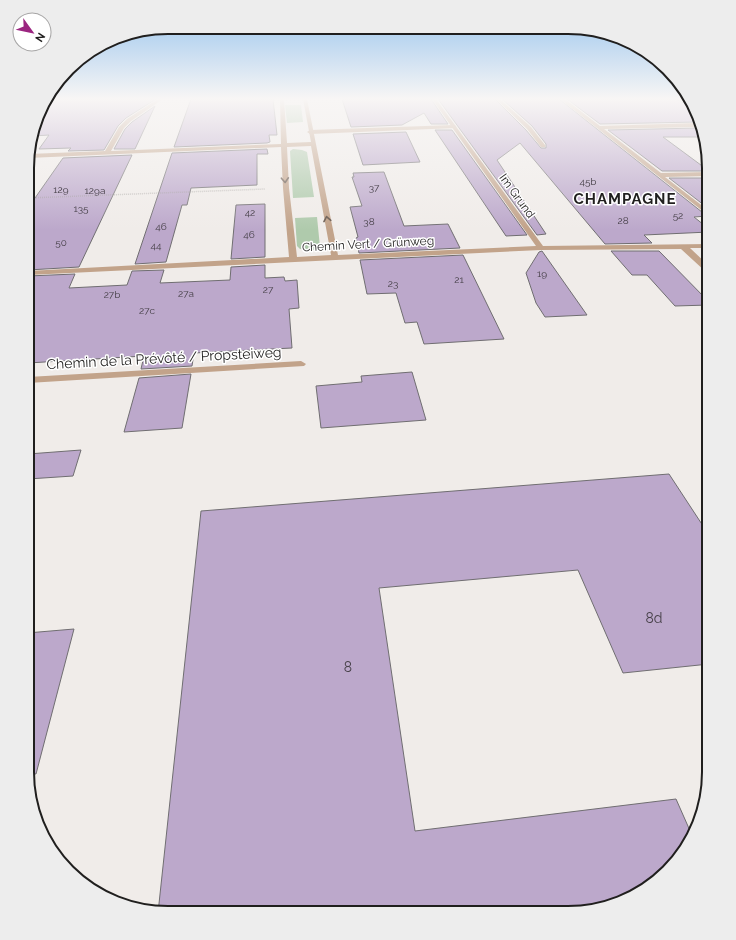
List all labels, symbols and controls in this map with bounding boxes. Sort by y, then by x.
north arrow [12,12,52,52]
text: N [32,30,48,44]
street label: Im Grund [496,171,538,221]
house number: 45b [579,176,597,187]
one-way arrow [281,177,290,183]
house number: 37 [369,182,380,193]
house number: 129 [53,184,69,195]
house number: 129a [85,185,105,196]
district label: CHAMPAGNE [573,190,677,208]
house number: 135 [73,203,89,214]
house number: 42 [245,207,255,218]
house number: 52 [673,210,683,221]
house number: 28 [617,215,629,226]
one-way arrow [324,216,332,222]
house number: 38 [363,216,375,227]
house number: 46 [155,221,167,232]
house number: 46 [243,229,255,240]
street label: Chemin Vert / Grünweg [302,234,434,254]
house number: 50 [55,237,67,248]
house number: 44 [151,240,162,251]
house number: 19 [537,268,547,279]
house number: 21 [454,274,464,285]
house number: 23 [388,278,398,289]
house number: 27 [263,284,274,295]
house number: 27a [178,288,194,299]
house number: 27b [104,289,120,300]
house number: 27c [139,305,156,316]
street label: Chemin de la Prévôté / Propsteiweg [46,344,282,372]
house number: 8d [645,610,663,626]
house number: 8 [344,659,352,675]

